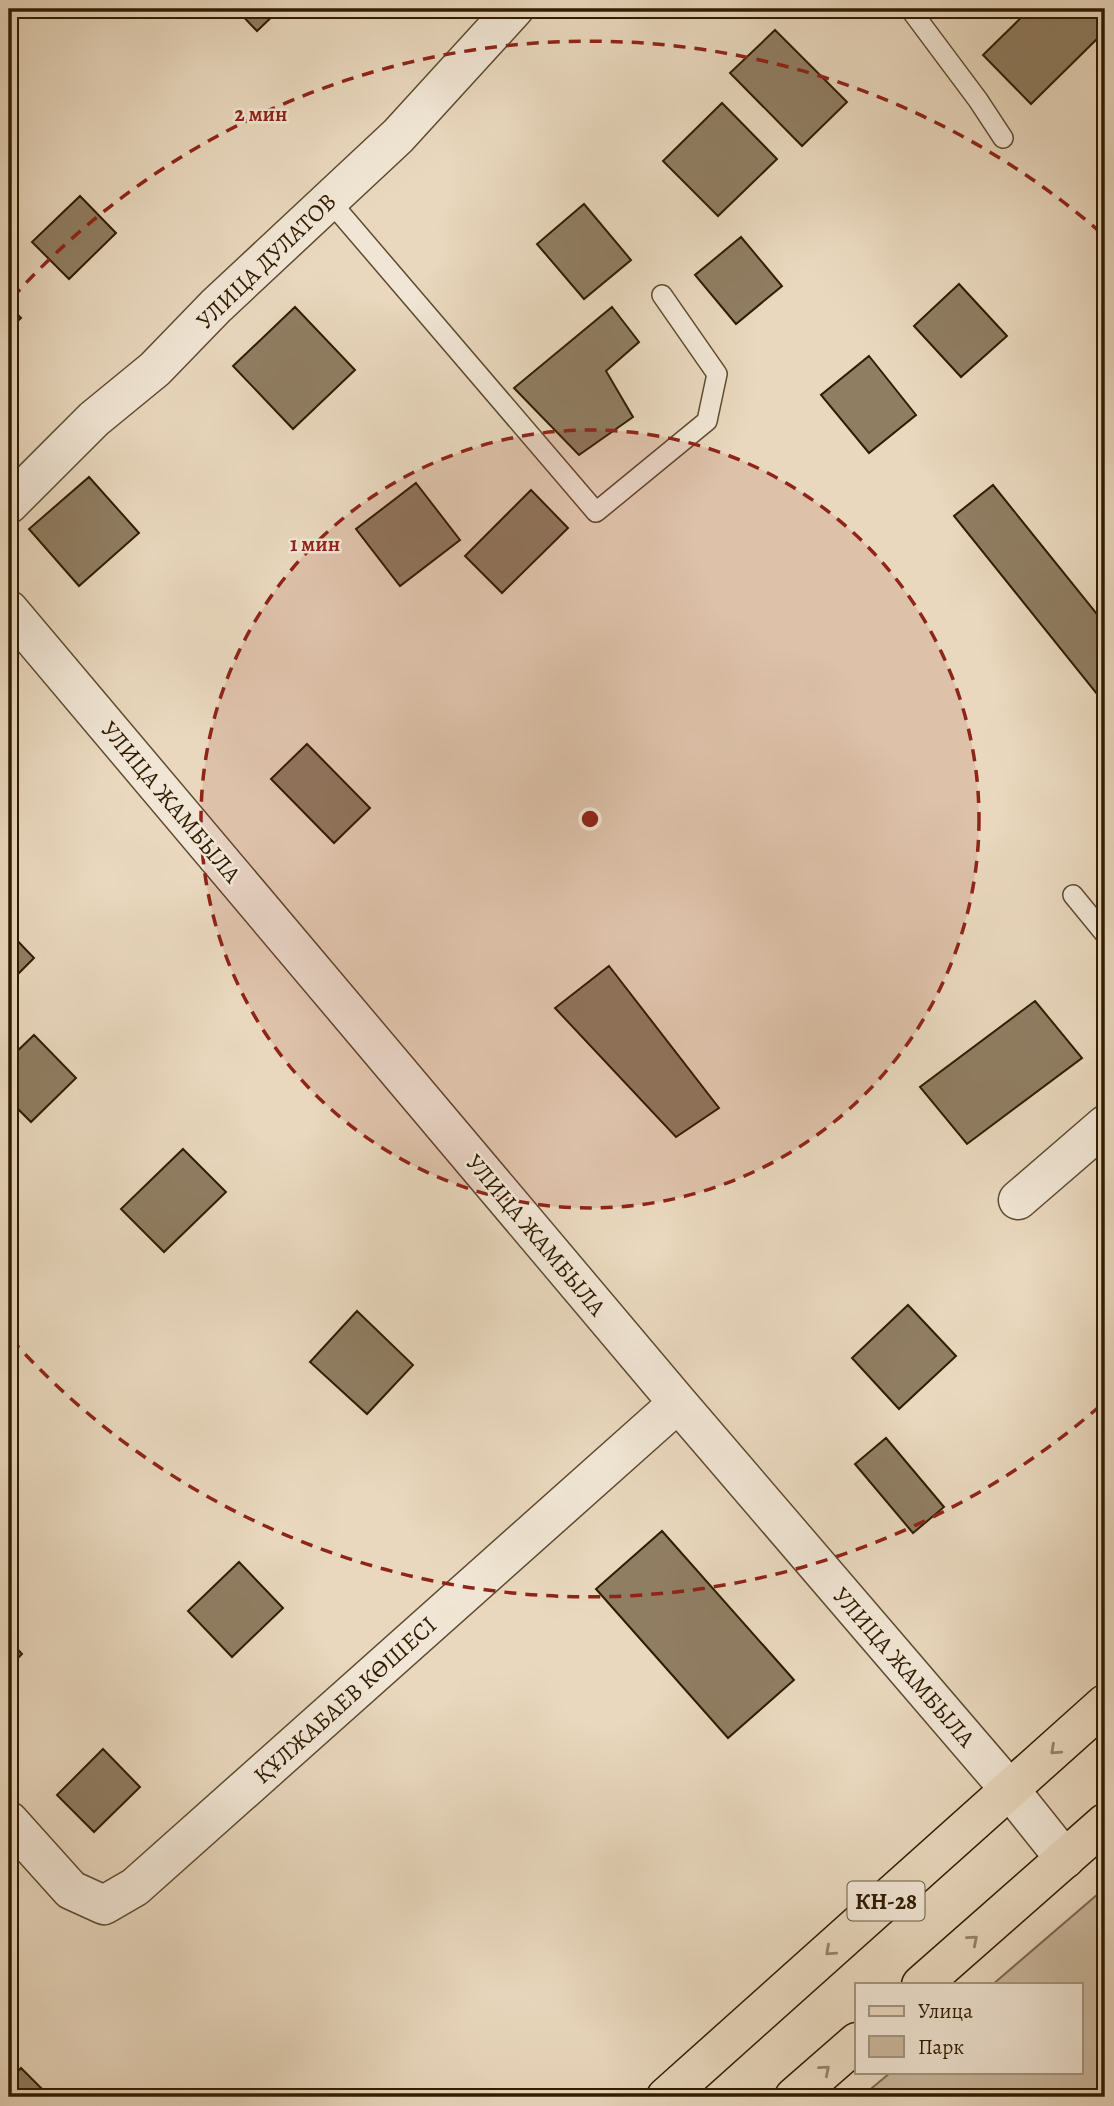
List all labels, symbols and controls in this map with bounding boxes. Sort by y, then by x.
text: 2 мин [235,100,287,128]
street label: УЛИЦА ДУЛАТОВ [189,186,343,336]
text: 1 мин [290,530,340,558]
street label: УЛИЦА ЖАМБЫЛА [94,714,249,891]
centre of rings [578,807,602,831]
street label: УЛИЦА ЖАМБЫЛА [459,1147,614,1324]
street label: УЛИЦА ЖАМБЫЛА [826,1580,983,1755]
street label: ҚҰЛЖАБАЕВ КӨШЕСІ [247,1609,443,1791]
one-way arrow [1050,1742,1063,1754]
road number: КН-28 [848,1882,924,1920]
one-way arrow [965,1936,978,1948]
one-way arrow [825,1943,838,1955]
legend [855,1983,1082,2074]
text: Улица [918,1997,973,2025]
text: Парк [918,2033,964,2061]
one-way arrow [817,2066,830,2078]

